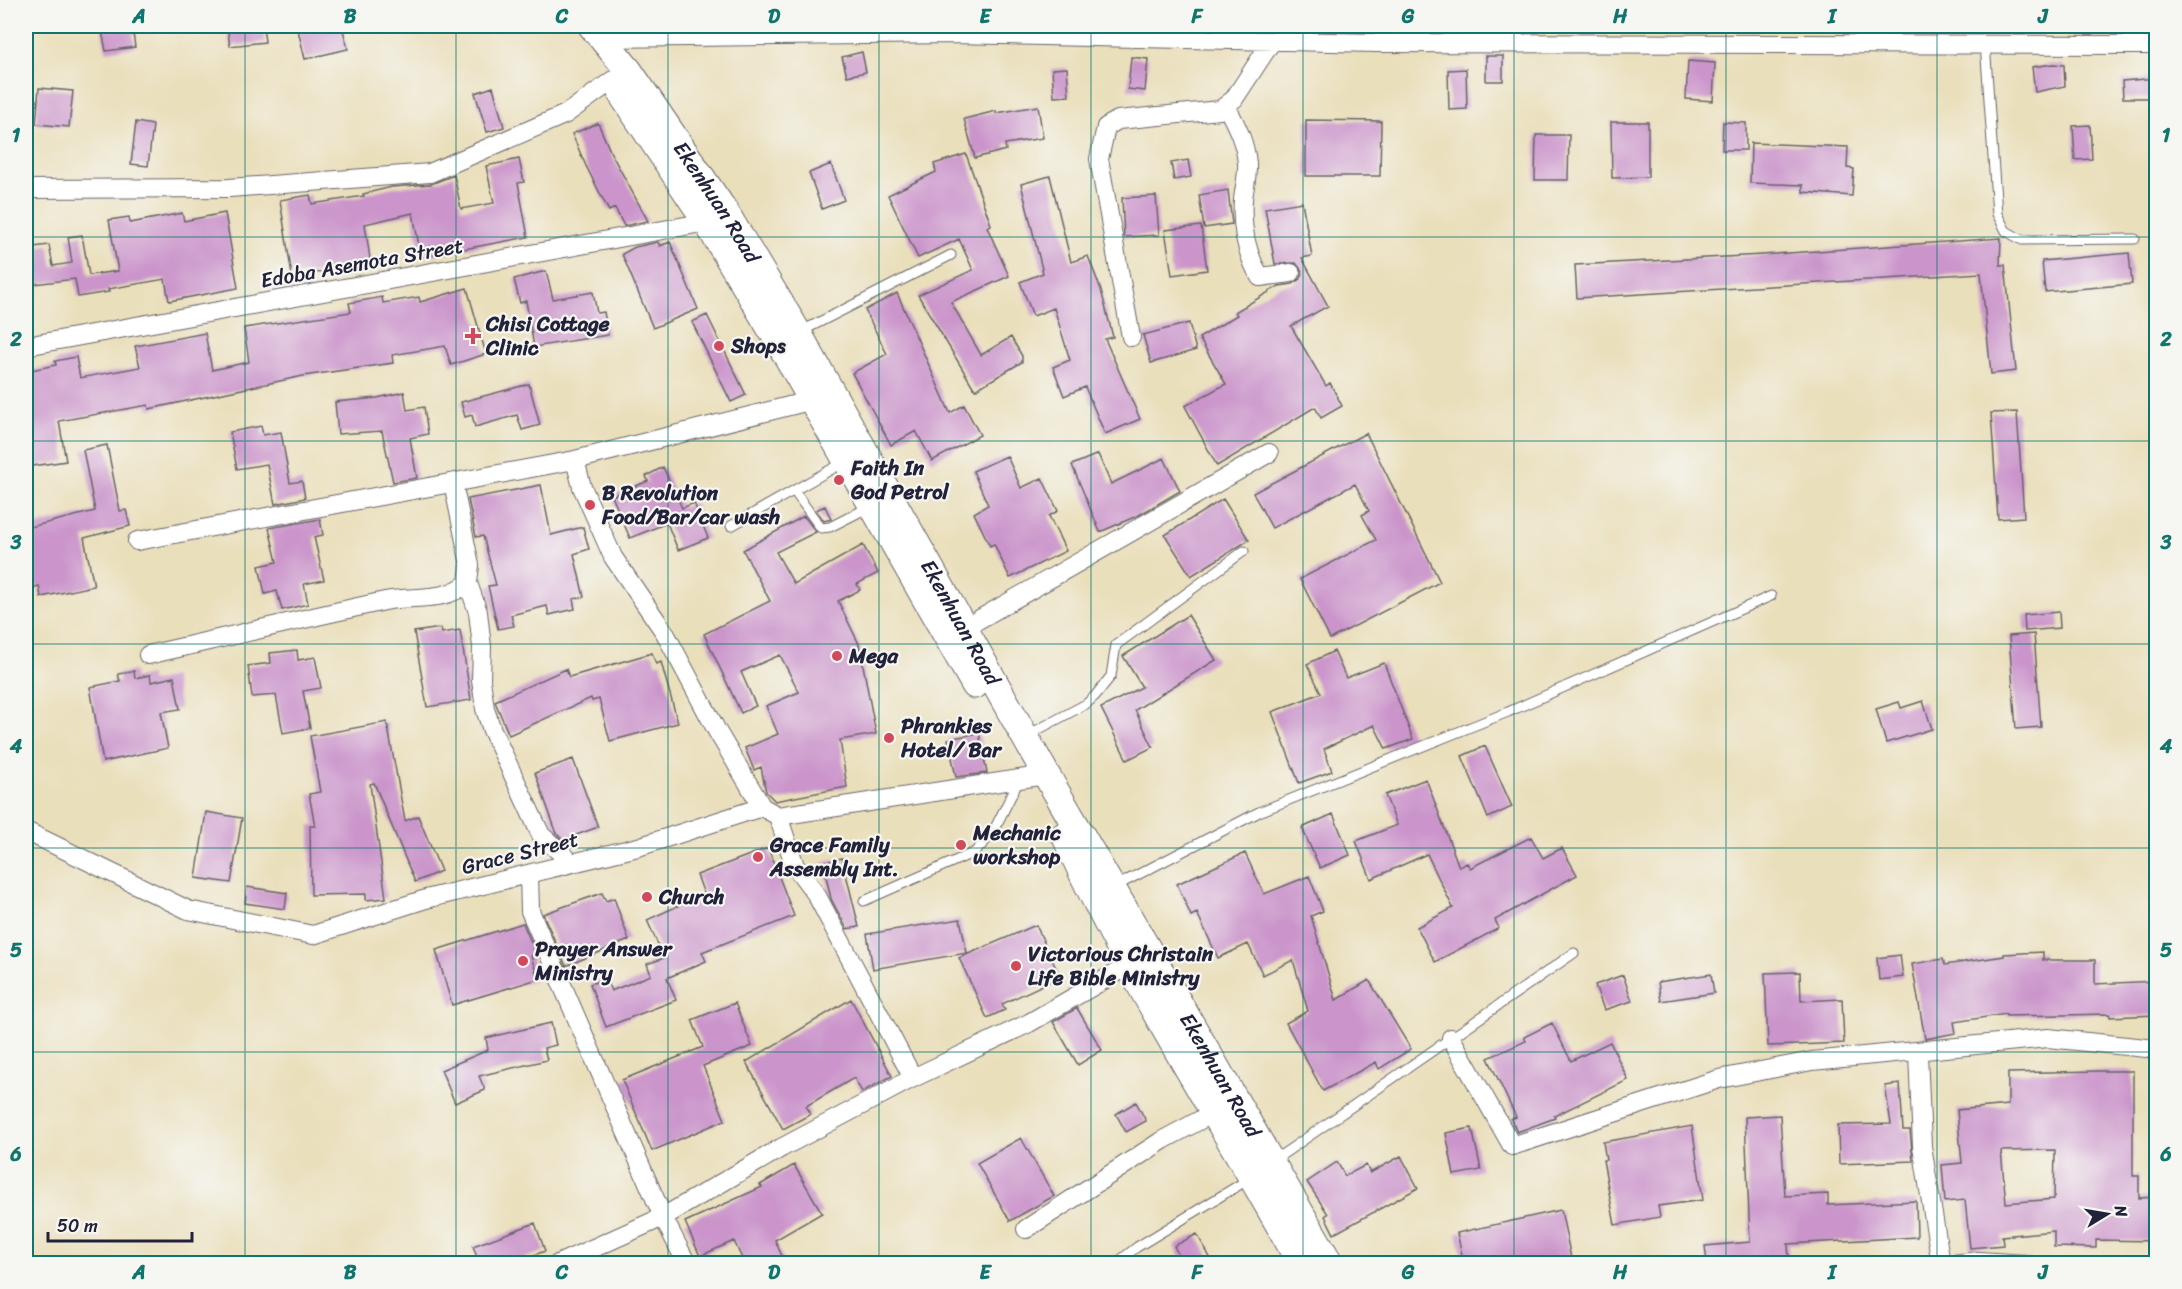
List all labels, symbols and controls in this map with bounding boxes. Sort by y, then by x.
text: A [131,0,146,34]
text: B [344,0,357,34]
text: C [555,0,569,34]
text: D [768,0,781,34]
text: E [979,0,992,34]
text: F [1191,0,1204,34]
text: G [1401,0,1415,34]
text: H [1612,0,1628,34]
text: I [1827,0,1838,34]
text: J [2037,0,2049,34]
text: 1 [12,118,21,153]
text: 1 [2162,118,2171,153]
street label: Ekenhuan Road [663,133,772,272]
street label: Edoba Asemota Street [258,226,466,300]
place label: Chisi Cottage Clinic [485,305,610,367]
text: 2 [9,322,22,357]
text: 2 [2159,322,2172,357]
marker: Chisi Cottage Clinic [464,327,482,345]
place label: Shops [730,327,786,365]
marker: Shops [712,339,726,353]
place label: Faith In God Petrol [850,449,950,511]
marker: Faith In God Petrol [832,473,846,487]
place label: B Revolution Food/Bar/car wash [601,474,780,536]
marker: B Revolution Food/Bar/car wash [583,498,597,512]
text: 3 [10,525,22,560]
text: 3 [2160,525,2172,560]
street label: Ekenhuan Road [910,552,1012,694]
place label: Mega [848,637,900,675]
marker: Mega [830,649,844,663]
place label: Phrankies Hotel/ Bar [900,707,1003,769]
text: 4 [9,729,23,764]
text: 4 [2159,729,2173,764]
marker: Phrankies Hotel/ Bar [882,731,896,745]
place label: Mechanic workshop [972,814,1061,876]
street label: Grace Street [458,820,582,886]
place label: Grace Family Assembly Int. [769,826,899,888]
marker: Mechanic workshop [954,838,968,852]
marker: Grace Family Assembly Int. [751,850,765,864]
place label: Church [658,878,724,916]
marker: Church [640,890,654,904]
place label: Prayer Answer Ministry [534,930,674,992]
text: 5 [10,933,22,968]
text: 5 [2160,933,2172,968]
place label: Victorious Christain Life Bible Ministry [1028,935,1214,997]
marker: Prayer Answer Ministry [516,954,530,968]
marker: Victorious Christain Life Bible Ministry [1009,959,1023,973]
street label: Ekenhuan Road [1169,1005,1273,1147]
text: 6 [9,1137,22,1172]
text: 6 [2159,1137,2172,1172]
north arrow [2077,1184,2137,1244]
text: N [2106,1202,2137,1220]
scale bar [48,1205,192,1243]
text: 50 m [57,1210,98,1242]
text: A [131,1255,146,1289]
text: B [344,1255,357,1289]
text: C [555,1255,569,1289]
text: D [768,1255,781,1289]
text: E [979,1255,992,1289]
text: F [1191,1255,1204,1289]
text: G [1401,1255,1415,1289]
text: H [1612,1255,1628,1289]
text: I [1827,1255,1838,1289]
text: J [2037,1255,2049,1289]

